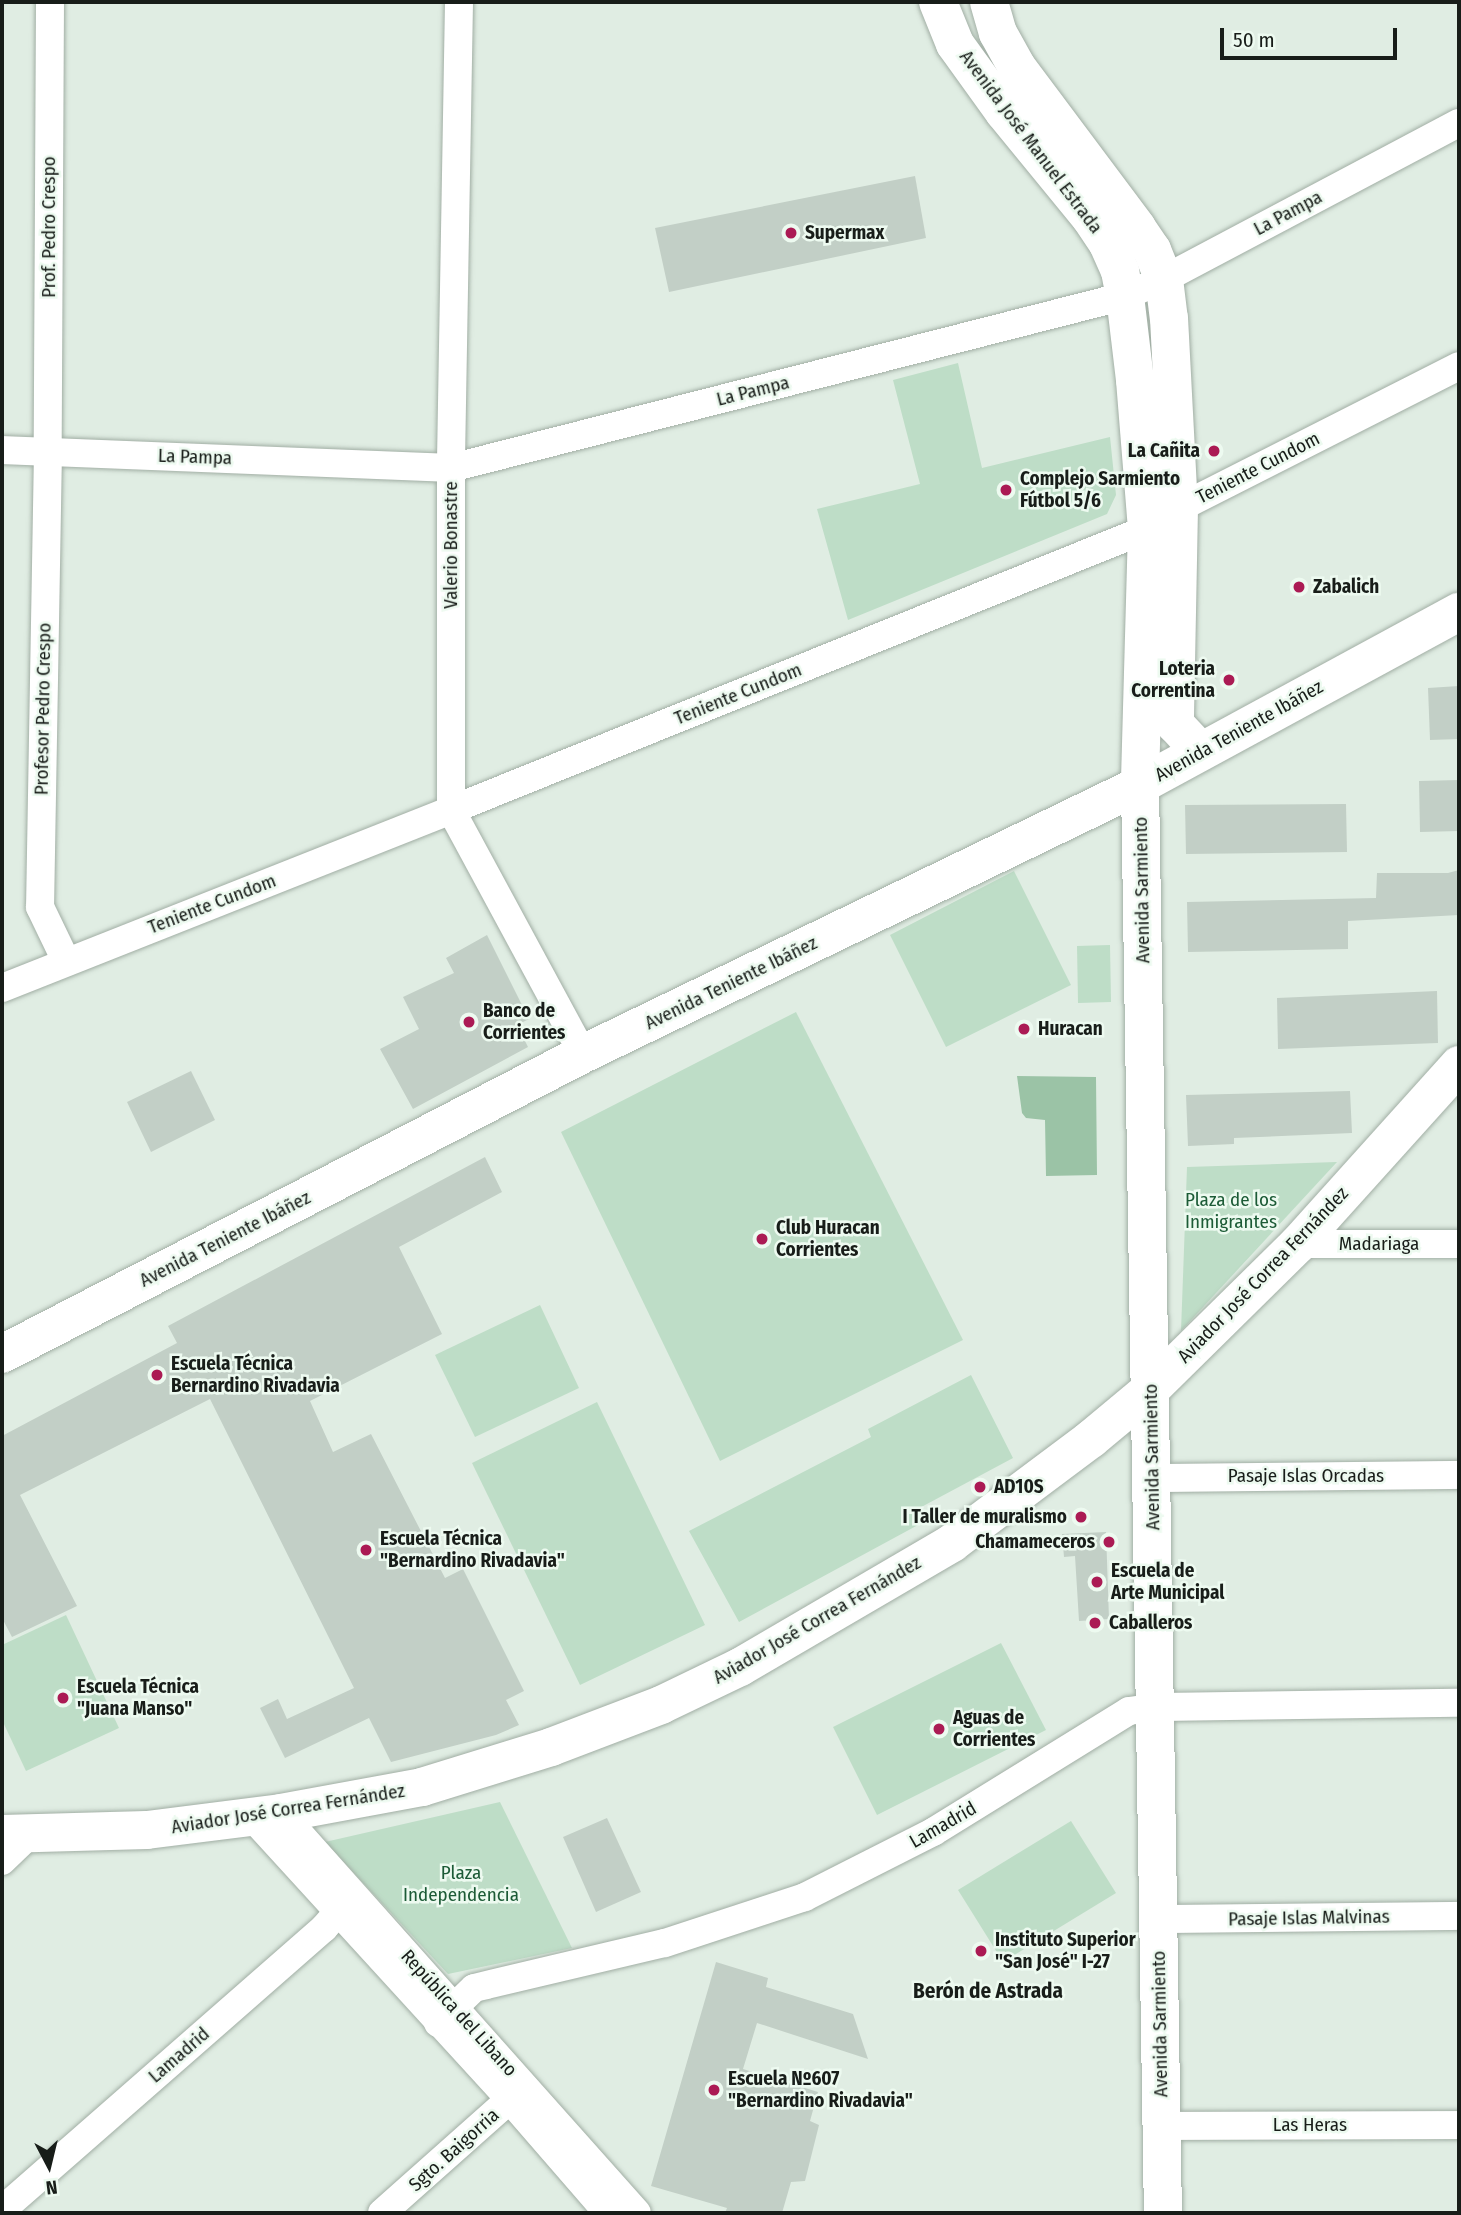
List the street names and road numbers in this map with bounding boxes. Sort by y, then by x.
street label: Avenida José Manuel Estrada [955,46,1107,238]
street label: Prof. Pedro Crespo [38,156,60,298]
street label: La Pampa [1250,186,1326,240]
street label: La Pampa [714,371,792,411]
street label: Teniente Cundom [1193,427,1323,509]
street label: La Pampa [158,444,232,470]
street label: Valerio Bonastre [440,481,462,609]
street label: Profesor Pedro Crespo [30,623,56,795]
street label: Teniente Cundom [671,658,805,730]
street label: Avenida Teniente Ibáñez [1151,675,1327,787]
street label: Avenida Sarmiento [1129,817,1155,963]
street label: Teniente Cundom [145,869,279,939]
street label: Avenida Teniente Ibáñez [641,931,821,1035]
street label: Aviador José Correa Fernández [1173,1182,1353,1368]
street label: Avenida Teniente Ibáñez [136,1186,314,1292]
street label: Madariaga [1339,1233,1419,1255]
street label: Avenida Sarmiento [1139,1384,1165,1530]
street label: Pasaje Islas Orcadas [1228,1465,1384,1487]
street label: Aviador José Correa Fernández [709,1551,925,1689]
street label: Aviador José Correa Fernández [170,1779,406,1839]
street label: Lamadrid [906,1797,980,1853]
street label: Pasaje Islas Malvinas [1228,1905,1390,1931]
street label: República del Libano [396,1945,522,2081]
street label: Avenida Sarmiento [1147,1951,1173,2097]
street label: Lamadrid [144,2022,214,2088]
street label: Sgto. Baigorria [404,2104,504,2196]
street label: Las Heras [1273,2114,1347,2136]

